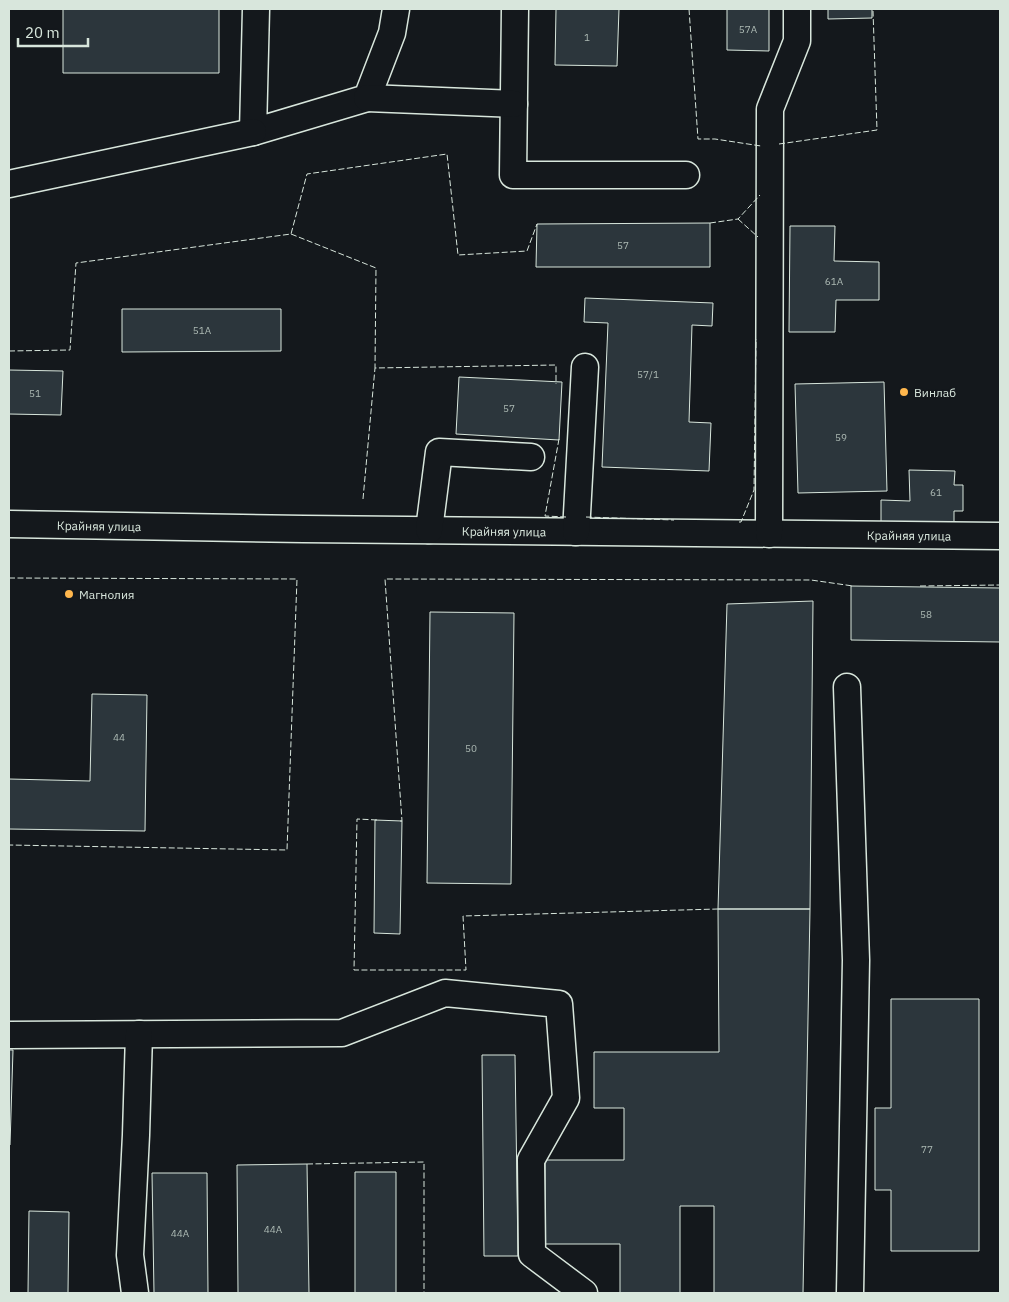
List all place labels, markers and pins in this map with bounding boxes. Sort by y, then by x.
place label: Винлаб [914,385,956,400]
marker: Винлаб [898,386,910,398]
place label: Магнолия [79,587,134,602]
marker: Магнолия [63,588,75,600]

